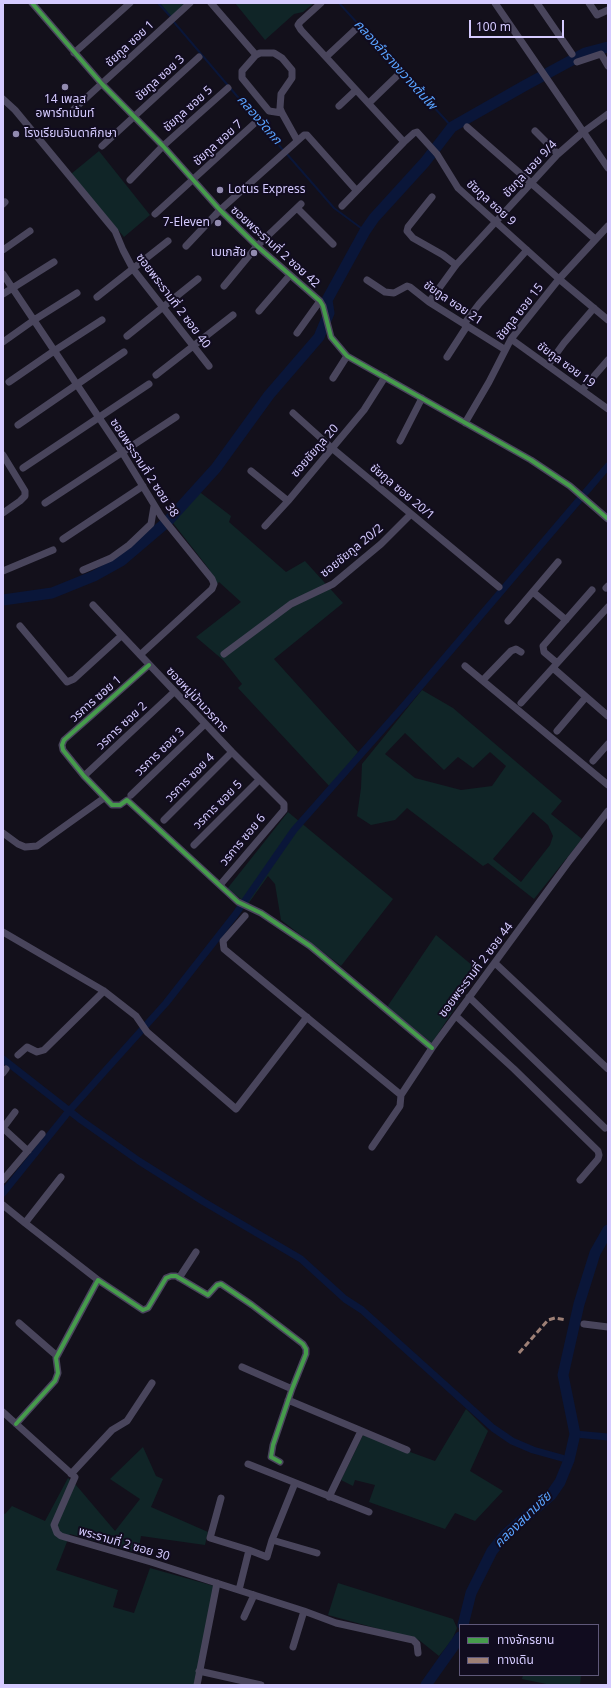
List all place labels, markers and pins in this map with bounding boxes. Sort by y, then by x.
marker: 14 เพลส อพาร์ทเม้นท์ [60,82,70,92]
place label: 14 เพลส อพาร์ทเม้นท์ [36,93,94,121]
place label: โรงเรียนจินดาศึกษา [24,127,117,141]
marker: โรงเรียนจินดาศึกษา [11,129,21,139]
place label: Lotus Express [228,183,306,197]
marker: Lotus Express [215,185,225,195]
place label: 7-Eleven [163,216,210,230]
marker: 7-Eleven [213,218,223,228]
place label: เมเภสัช [211,246,246,260]
marker: เมเภสัช [249,248,259,258]

